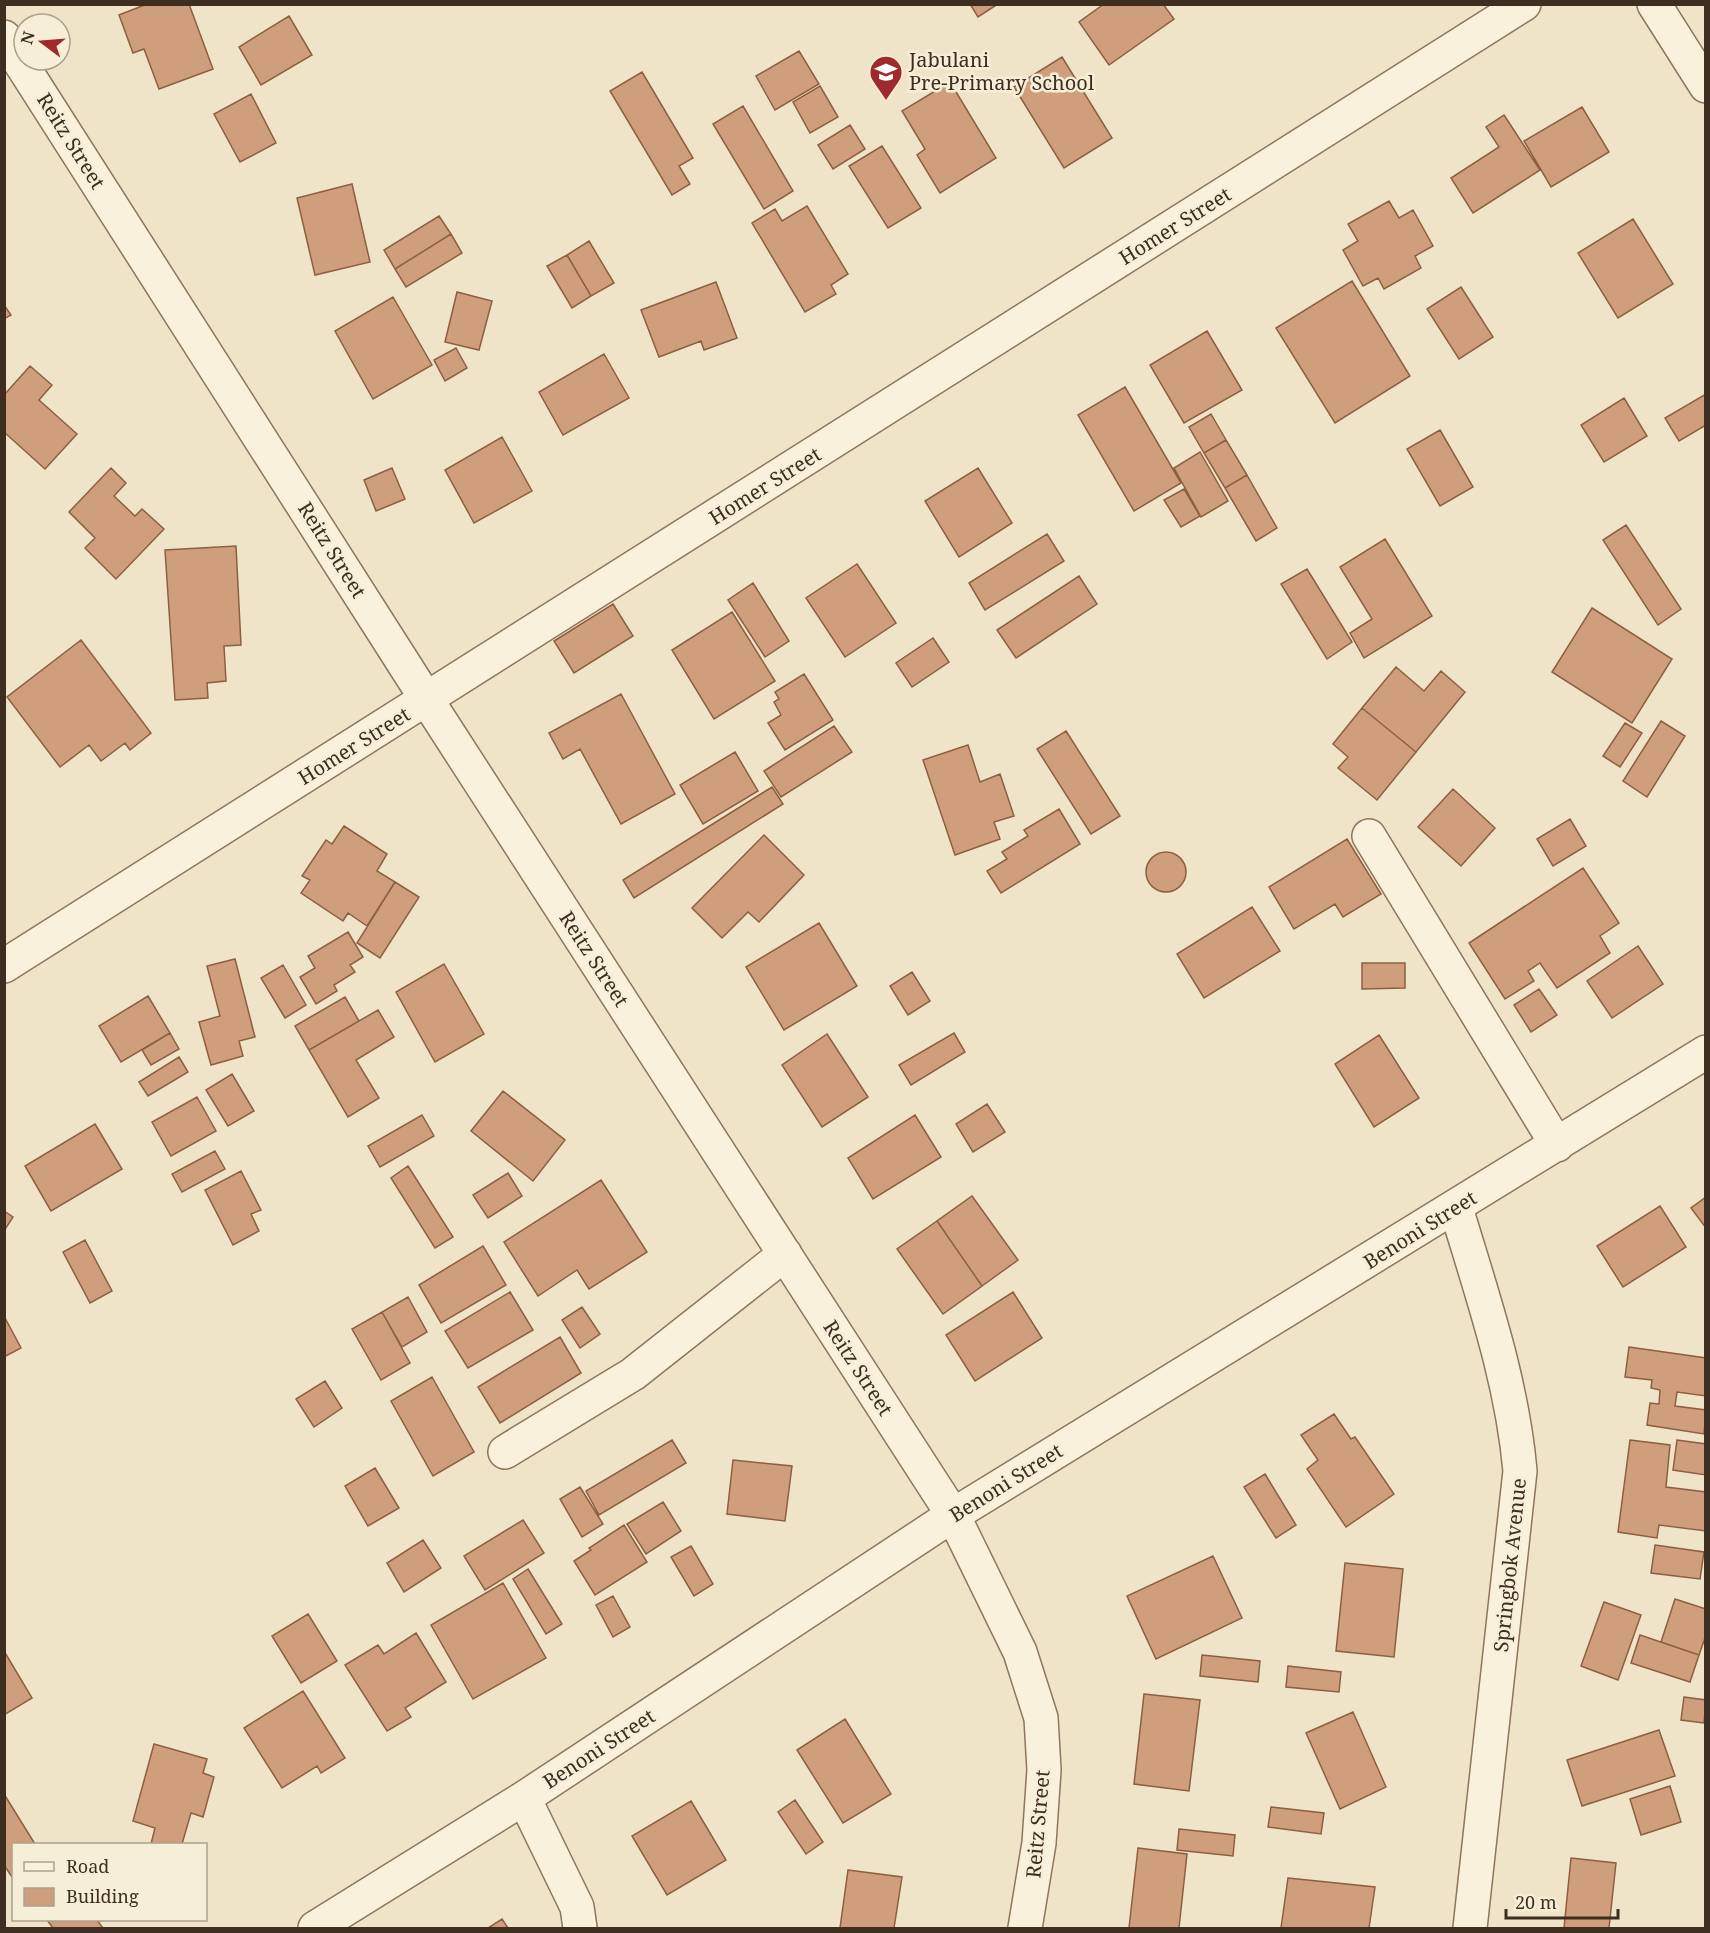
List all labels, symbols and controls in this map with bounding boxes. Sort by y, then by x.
north arrow [12,12,72,72]
text: N [15,28,40,47]
place label: Jabulani Pre-Primary School [908,46,1094,96]
school or university icon: Jabulani Pre-Primary School [868,54,904,101]
street label: Reitz Street [31,88,112,194]
street label: Homer Street [1114,180,1236,271]
street label: Homer Street [704,440,826,531]
street label: Reitz Street [292,497,373,603]
street label: Homer Street [293,700,415,791]
street label: Reitz Street [554,906,635,1012]
street label: Benoni Street [1358,1184,1481,1275]
street label: Reitz Street [818,1315,899,1421]
street label: Benoni Street [944,1437,1067,1528]
street label: Springbok Avenue [1487,1477,1532,1653]
street label: Benoni Street [537,1702,660,1795]
street label: Reitz Street [1019,1769,1056,1879]
legend [12,1843,207,1921]
text: Road [66,1854,109,1878]
scale bar [1506,1882,1618,1920]
text: Building [66,1884,139,1908]
text: 20 m [1515,1890,1557,1914]

